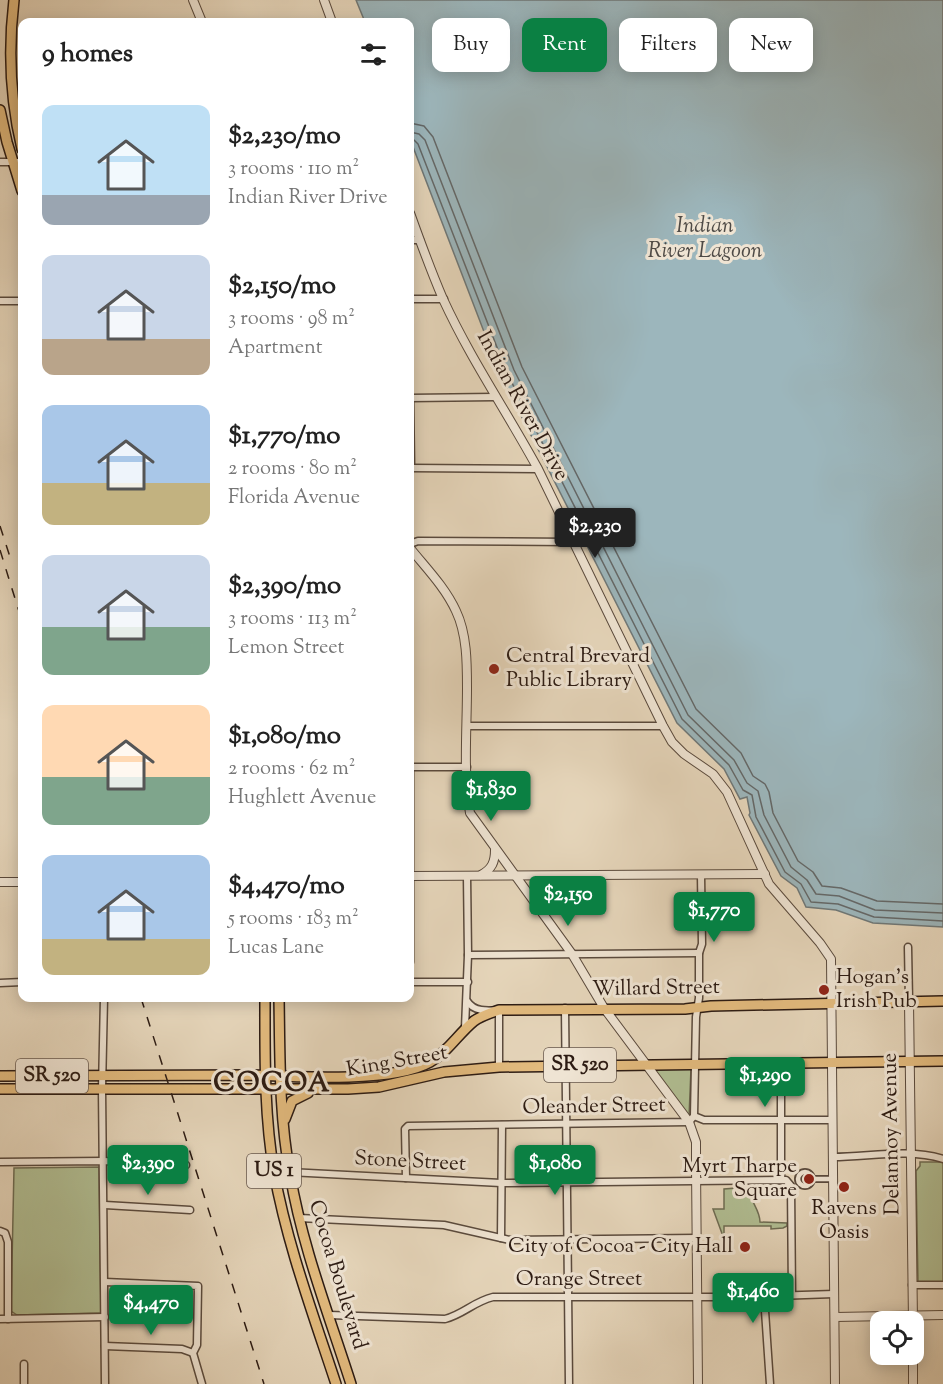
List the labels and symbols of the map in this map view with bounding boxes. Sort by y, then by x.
water label: Indian River Lagoon [648,211,763,268]
street label: Indian River Drive [468,325,576,487]
pin: $2,230 [546,508,644,559]
place label: Central Brevard Public Library [506,642,650,696]
marker: Central Brevard Public Library [487,662,501,676]
pin: $1,830 [442,771,540,822]
pin: $2,150 [519,876,617,927]
pin: $1,770 [665,892,763,943]
place label: Hogan's Irish Pub [836,963,917,1017]
street label: Willard Street [592,973,720,1005]
marker: Hogan's Irish Pub [817,983,831,997]
street label: King Street [344,1038,450,1086]
road number: SR 520 [544,1048,616,1082]
street label: Delannoy Avenue [876,1053,908,1215]
pin: $1,290 [716,1057,814,1108]
road number: SR 520 [16,1059,88,1093]
district label: COCOA [213,1065,331,1104]
street label: Oleander Street [522,1091,666,1123]
street label: Stone Street [353,1144,467,1180]
pin: $2,390 [99,1145,197,1196]
pin: $1,080 [506,1145,604,1196]
place label: Myrt Tharpe Square [682,1152,797,1206]
road number: US 1 [247,1154,301,1188]
marker: Myrt Tharpe Square [802,1172,816,1186]
marker: Ravens Oasis [837,1180,851,1194]
place label: Ravens Oasis [811,1194,877,1248]
street label: Cocoa Boulevard [300,1196,374,1354]
place label: City of Cocoa - City Hall [508,1232,733,1262]
marker: City of Cocoa - City Hall [738,1240,752,1254]
street label: Orange Street [516,1265,642,1295]
pin: $1,460 [704,1273,802,1324]
pin: $4,470 [102,1285,200,1336]

